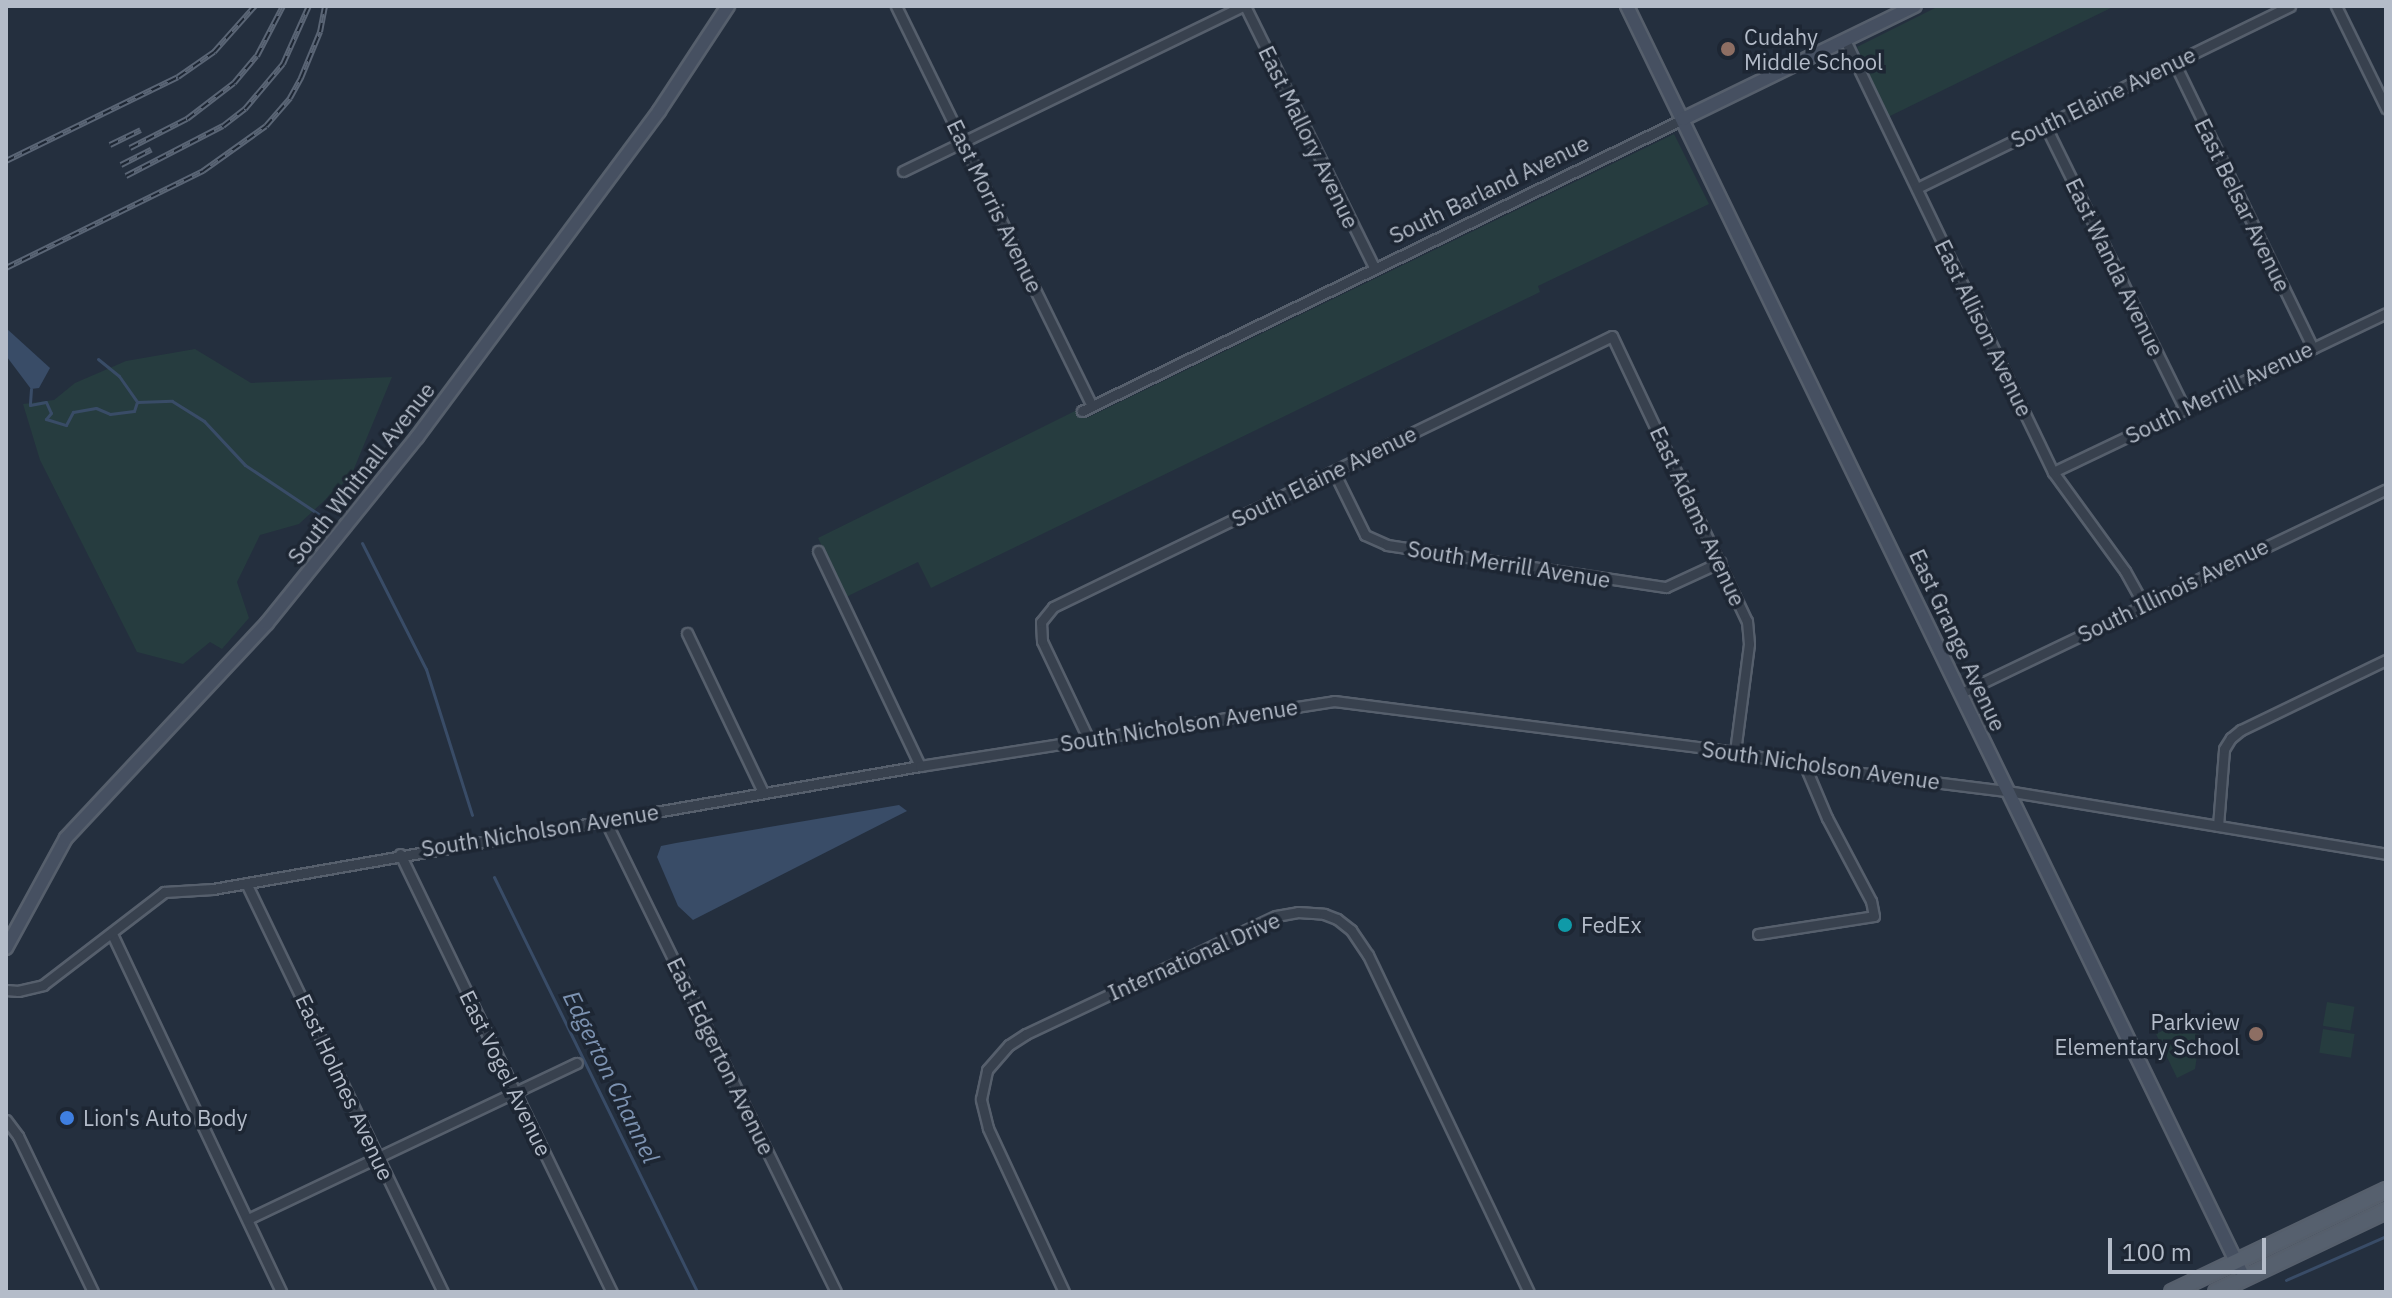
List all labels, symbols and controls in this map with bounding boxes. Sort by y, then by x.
place label: Cudahy Middle School [1744,23,1883,74]
marker: Cudahy Middle School [1719,40,1737,58]
street label: East Mallory Avenue [1253,41,1365,233]
street label: South Elaine Avenue [2006,41,2200,153]
street label: East Belsar Avenue [2190,114,2296,296]
street label: East Morris Avenue [942,115,1048,297]
street label: South Barland Avenue [1385,129,1593,249]
street label: East Wanda Avenue [2060,174,2170,360]
street label: East Allison Avenue [1930,235,2038,421]
street label: South Merrill Avenue [2121,335,2317,449]
street label: South Whitnall Avenue [282,377,440,569]
street label: South Elaine Avenue [1227,420,1421,532]
street label: East Adams Avenue [1645,422,1751,610]
street label: South Illinois Avenue [2073,532,2273,648]
street label: South Merrill Avenue [1406,535,1612,593]
street label: East Grange Avenue [1904,545,2012,735]
street label: South Nicholson Avenue [1058,693,1300,757]
street label: South Nicholson Avenue [1700,735,1942,795]
street label: South Nicholson Avenue [419,798,661,862]
street label: International Drive [1104,906,1284,1006]
place label: FedEx [1581,912,1642,938]
marker: FedEx [1556,916,1574,934]
street label: East Edgerton Avenue [662,953,780,1159]
street label: East Vogel Avenue [454,986,558,1160]
water label: Edgerton Channel [557,986,665,1168]
street label: East Holmes Avenue [290,990,400,1184]
place label: Parkview Elementary School [2054,1008,2240,1060]
marker: Parkview Elementary School [2247,1025,2265,1043]
place label: Lion's Auto Body [83,1105,247,1131]
marker: Lion's Auto Body [58,1109,76,1127]
scale bar [2112,1222,2270,1272]
text: 100 m [2122,1236,2192,1268]

